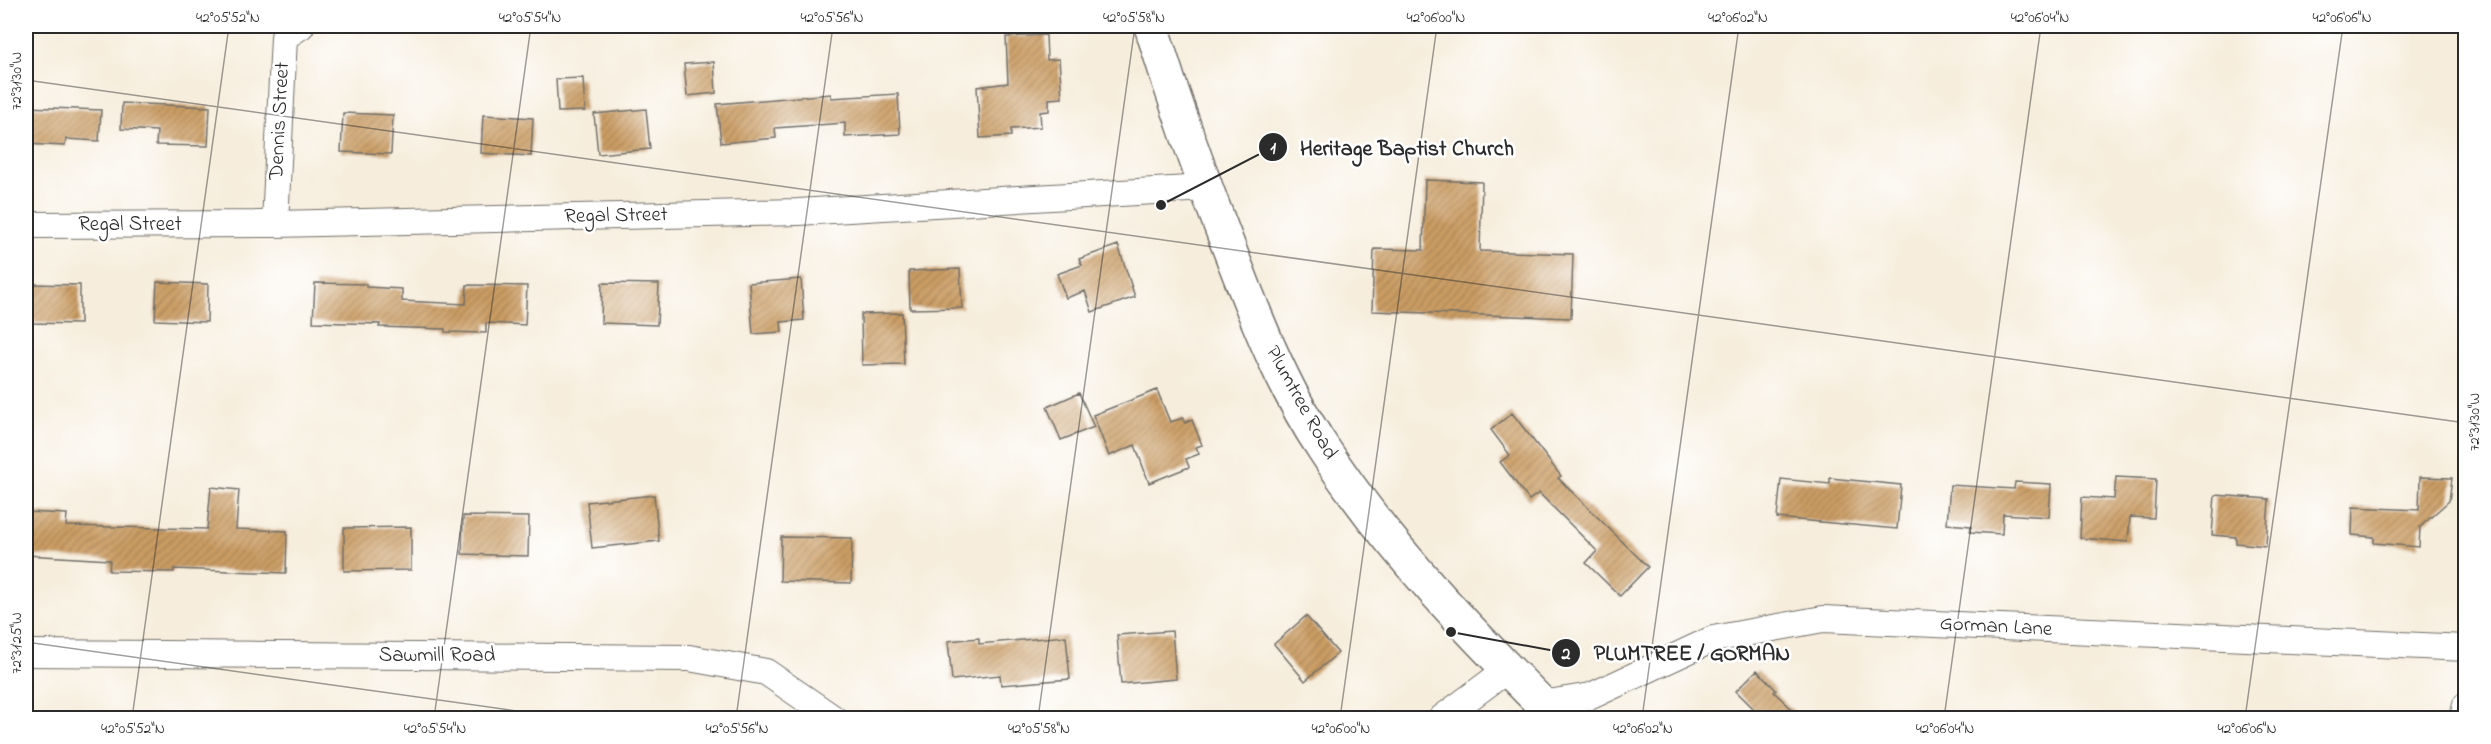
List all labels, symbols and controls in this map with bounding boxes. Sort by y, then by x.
text: 42°05'52"N [196,7,260,29]
text: 42°05'54"N [499,7,561,29]
text: 42°05'56"N [800,7,864,29]
text: 42°05'58"N [1103,7,1165,29]
text: 42°06'00"N [1407,7,1465,29]
text: 42°06'02"N [1708,7,1768,29]
text: 42°06'04"N [2011,7,2069,29]
text: 42°06'06"N [2312,7,2372,29]
text: 72°31'30"W [6,52,28,110]
street label: Dennis Street [262,61,298,182]
callout: Heritage Baptist Church [1258,127,1526,167]
text: Heritage Baptist Church [1300,134,1514,167]
text: 1 [1270,136,1276,162]
street label: Regal Street [564,200,668,234]
street label: Regal Street [78,210,182,242]
street label: Plumtree Road [1257,341,1345,466]
text: 72°31'30"W [2464,393,2486,451]
street label: Gorman Lane [1939,609,2054,645]
text: 72°31'25"W [6,612,28,674]
callout: PLUMTREE / GORMAN [1551,633,1802,673]
text: PLUMTREE / GORMAN [1594,639,1790,671]
street label: Sawmill Road [379,641,496,671]
text: 2 [1561,642,1571,668]
text: 42°05'52"N [101,718,165,740]
text: 42°05'54"N [404,718,466,740]
text: 42°05'56"N [705,718,769,740]
text: 42°05'58"N [1008,718,1070,740]
text: 42°06'00"N [1312,718,1370,740]
text: 42°06'02"N [1613,718,1673,740]
text: 42°06'04"N [1916,718,1974,740]
text: 42°06'06"N [2217,718,2277,740]

